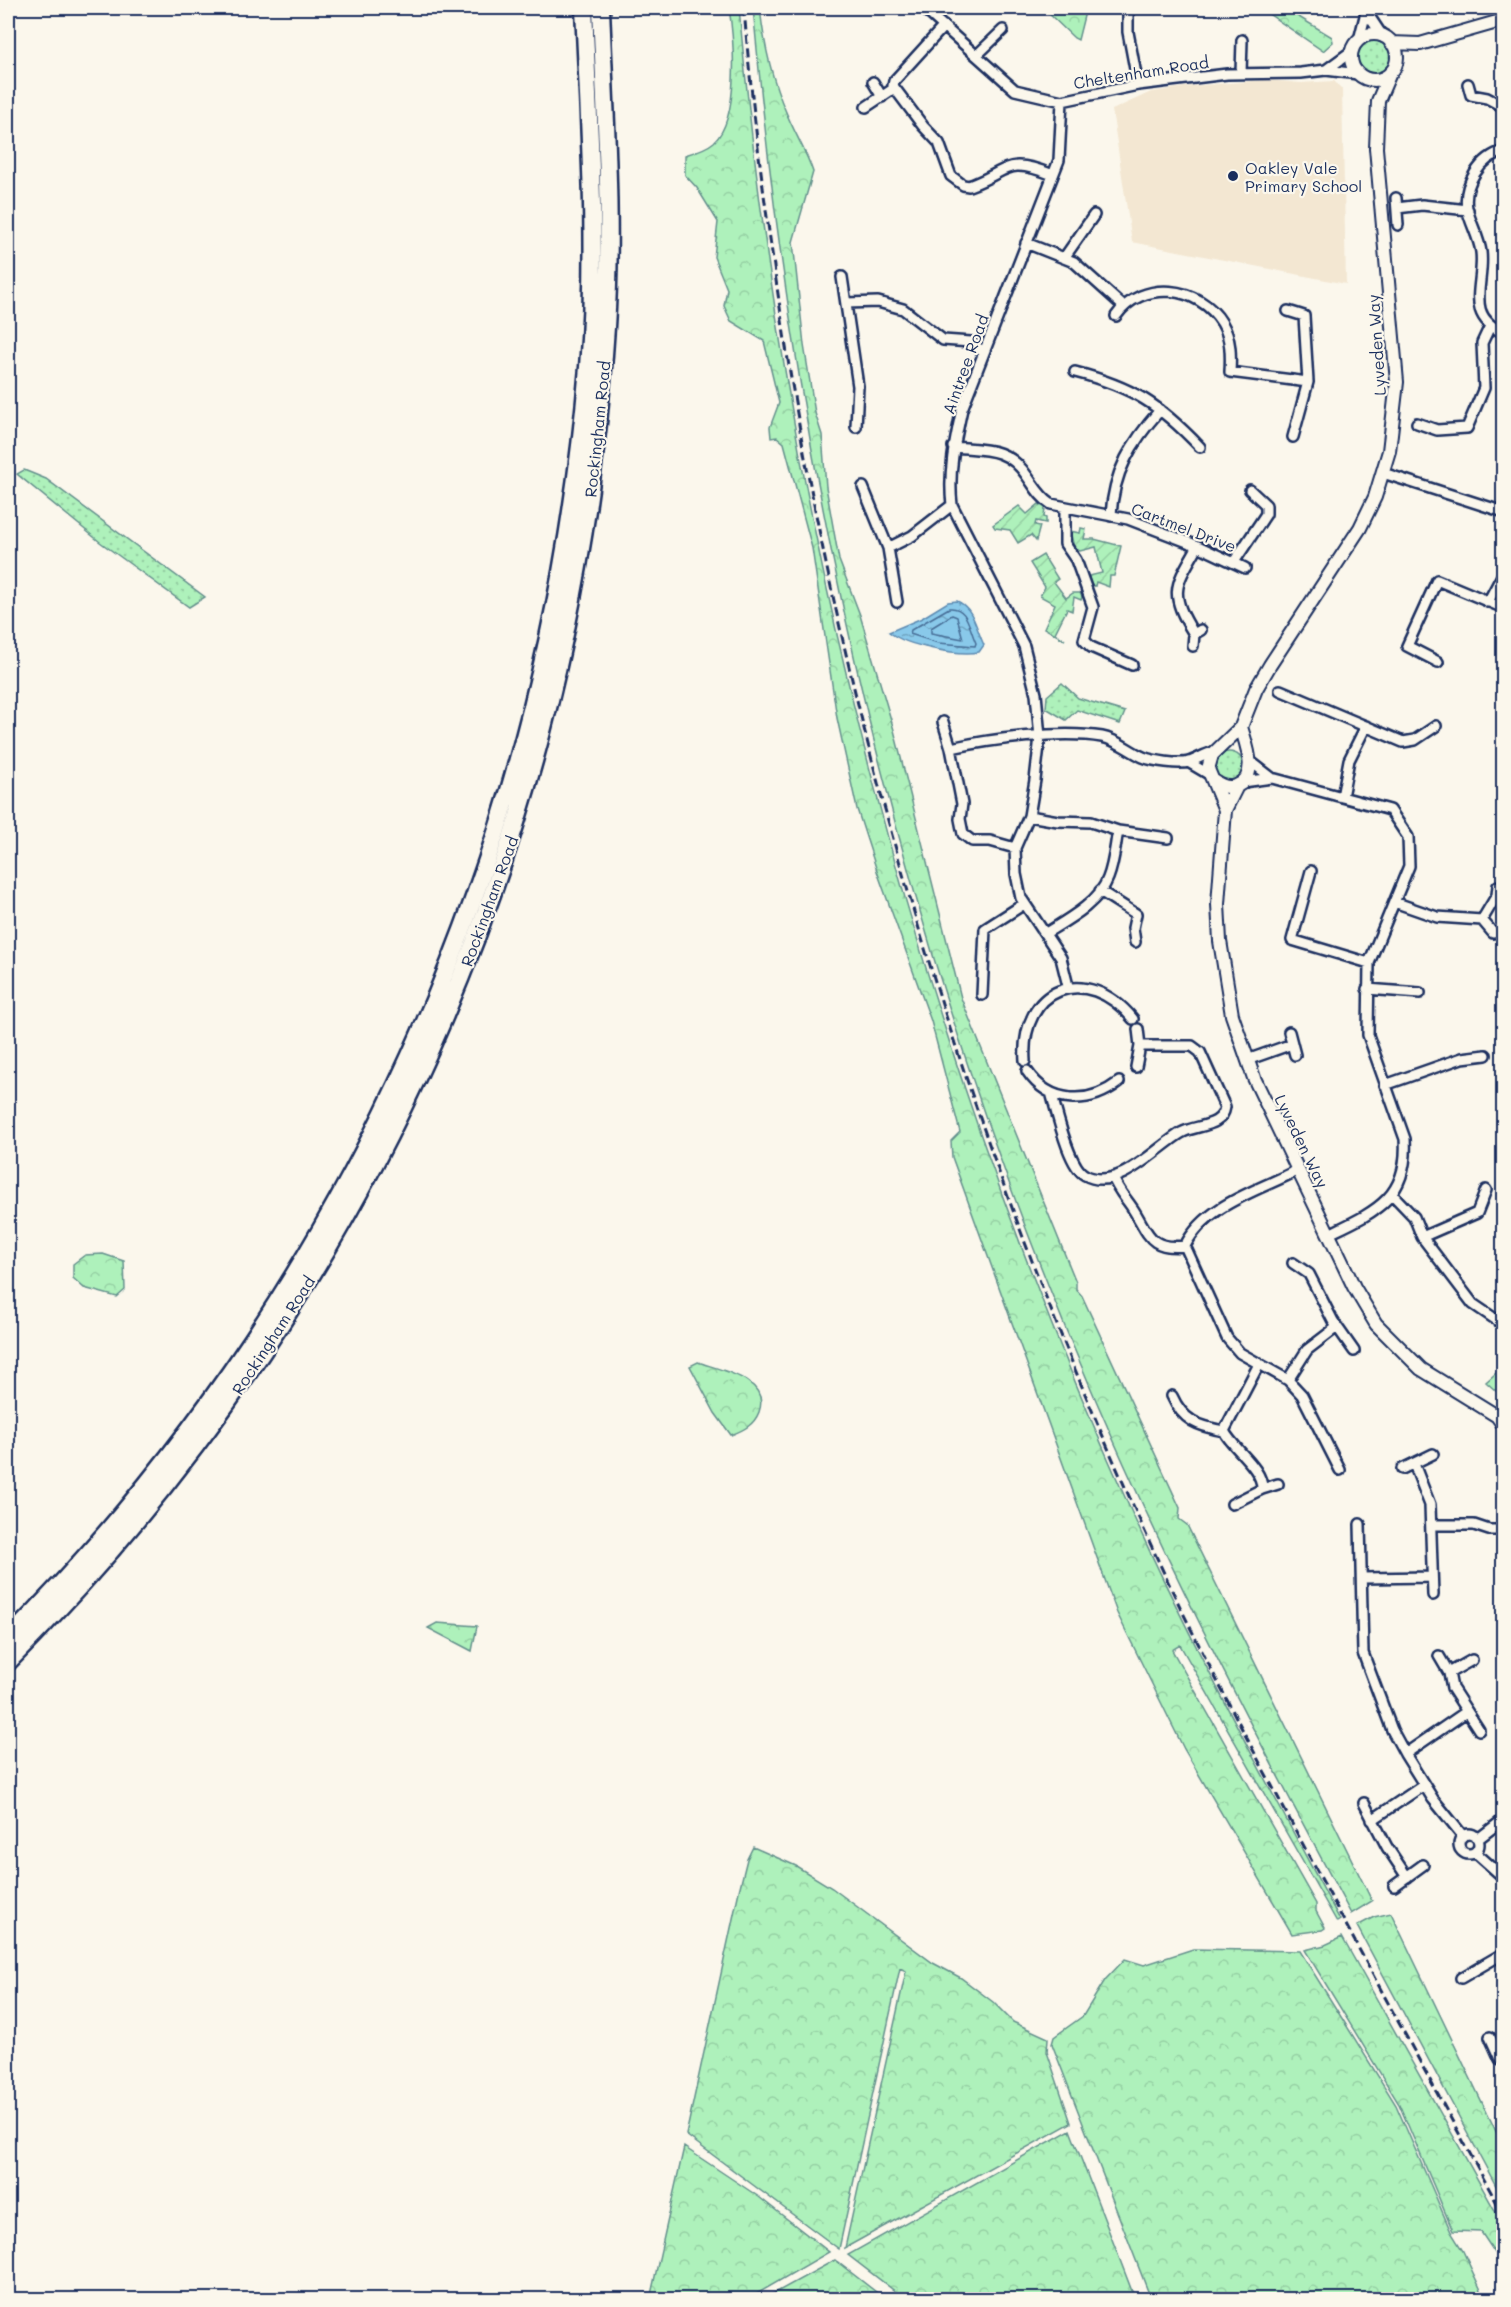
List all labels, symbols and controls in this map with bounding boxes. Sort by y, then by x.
street label: Cheltenham Road [1072,51,1210,93]
place label: Oakley Vale Primary School [1245,157,1362,196]
marker: Oakley Vale Primary School [1226,169,1240,183]
street label: Lyveden Way [1362,294,1390,396]
street label: Aintree Road [937,311,993,417]
street label: Rockingham Road [579,360,615,498]
street label: Cartmel Drive [1129,497,1239,557]
street label: Rockingham Road [456,833,522,969]
street label: Lyveden Way [1270,1091,1334,1191]
street label: Rockingham Road [227,1272,319,1398]

